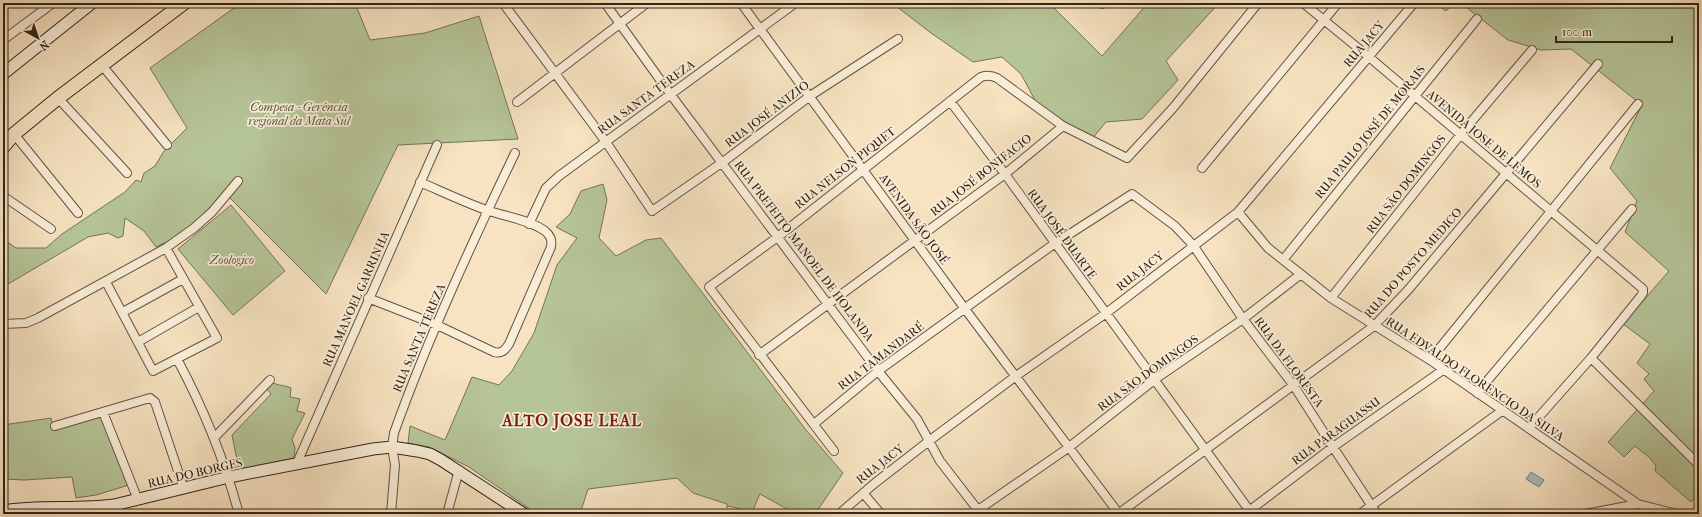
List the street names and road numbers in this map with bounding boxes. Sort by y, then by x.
street label: RUA JACY [1341,17,1388,70]
street label: RUA SANTA TEREZA [595,57,697,137]
street label: RUA PAULO JOSÉ DE MORAIS [1311,62,1428,201]
street label: RUA JOSÉ ANIZIO [722,77,812,150]
street label: AVENIDA JOSE DE LEMOS [1423,86,1544,191]
street label: RUA NELSON PIQUET [792,124,899,212]
street label: RUA JOSÉ BONIFACIO [927,130,1034,219]
street label: RUA SÃO DOMINGOS [1363,132,1449,236]
street label: RUA PREFEITO MANOEL DE HOLANDA [731,158,877,344]
street label: AVENIDA SÃO JOSÉ [876,170,952,267]
street label: RUA JOSÉ DUARTE [1025,186,1100,282]
street label: RUA DO POSTO MEDICO [1361,205,1465,321]
street label: RUA MANOEL GARRINHA [320,229,392,369]
street label: RUA JACY [1114,248,1167,294]
street label: RUA SANTA TEREZA [390,281,448,394]
street label: RUA DA FLORESTA [1252,314,1327,410]
street label: RUA EDVALDO FLORENCIO DA SILVA [1383,314,1567,444]
street label: RUA TAMANDARÉ [835,318,927,393]
street label: RUA SÃO DOMINGOS [1095,332,1201,414]
street label: RUA PARAGUASSU [1289,394,1384,468]
street label: RUA JACY [854,441,907,487]
street label: RUA DO BORGES [146,455,244,491]

